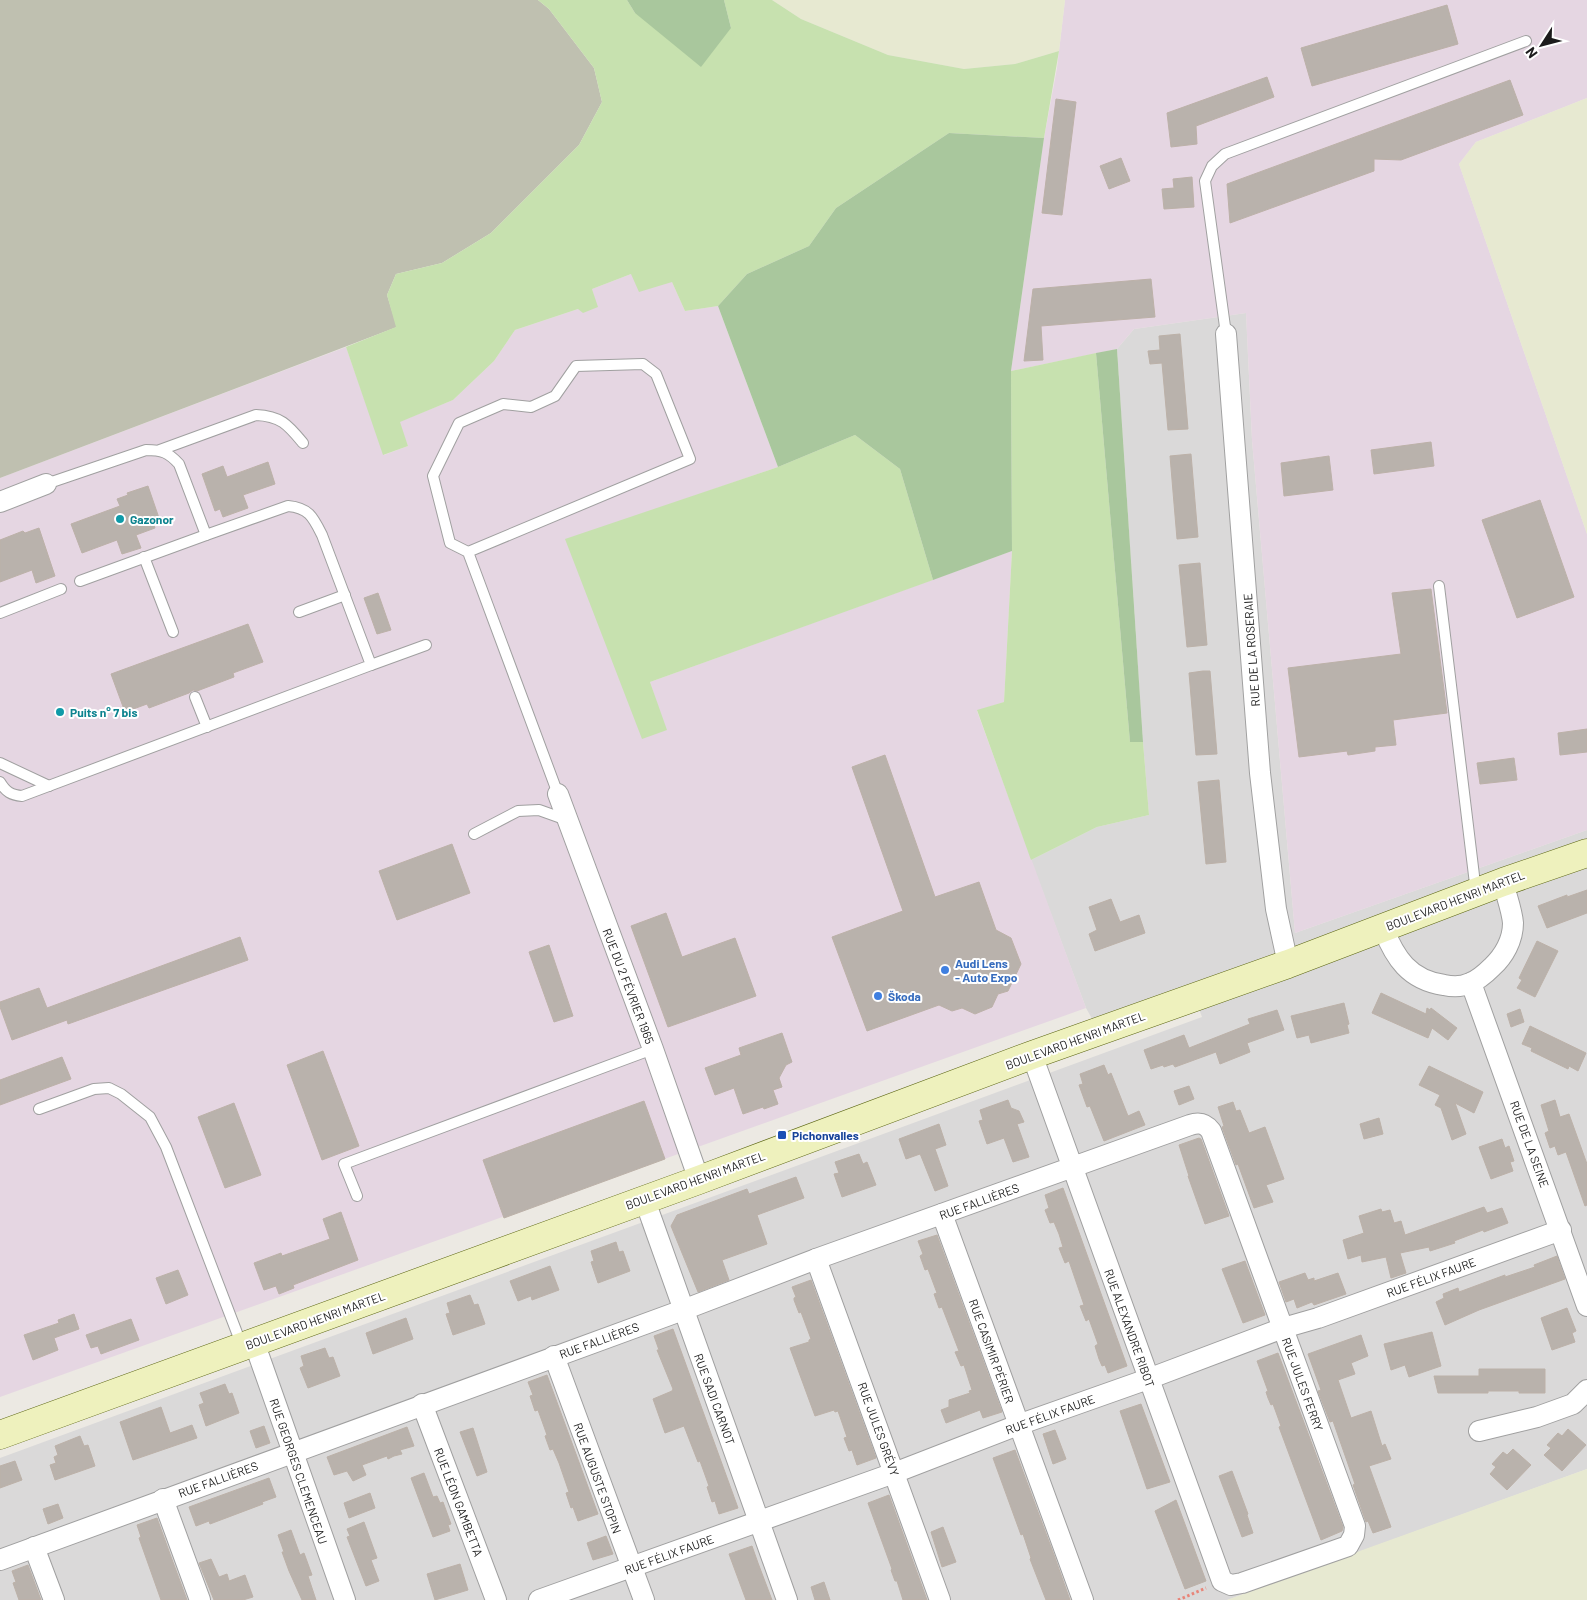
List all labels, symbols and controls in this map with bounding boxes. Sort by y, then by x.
north arrow [1517,20,1567,70]
text: N [1521,44,1541,62]
place label: Gazonor [130,512,174,526]
marker: Gazonor [114,513,126,525]
street label: RUE DE LA ROSERAIE [1240,593,1262,707]
place label: Puits n° 7 bis [70,705,137,719]
marker: Puits n° 7 bis [54,706,66,718]
street label: BOULEVARD HENRI MARTEL [1384,867,1527,933]
street label: RUE DU 2 FÉVRIER 1965 [600,926,658,1046]
place label: Audi Lens - Auto Expo [955,956,1018,984]
marker: Audi Lens - Auto Expo [939,964,951,976]
place label: Škoda [888,989,921,1003]
marker: Škoda [872,990,884,1002]
street label: BOULEVARD HENRI MARTEL [1003,1008,1147,1072]
street label: RUE DE LA SEINE [1508,1099,1552,1189]
place label: Pichonvalles [792,1128,859,1142]
marker: Pichonvalles [776,1129,788,1141]
street label: BOULEVARD HENRI MARTEL [623,1148,767,1212]
street label: RUE FALLIÈRES [937,1180,1021,1222]
street label: RUE FÉLIX FAURE [1384,1254,1478,1300]
street label: RUE ALEXANDRE RIBOT [1102,1267,1158,1389]
street label: BOULEVARD HENRI MARTEL [243,1288,387,1352]
street label: RUE CASIMIR PÉRIER [967,1297,1017,1405]
street label: RUE FALLIÈRES [557,1319,641,1361]
street label: RUE JULES FERRY [1280,1335,1326,1433]
street label: RUE SADI CARNOT [692,1351,738,1447]
street label: RUE JULES GRÉVY [856,1380,903,1478]
street label: RUE FÉLIX FAURE [1003,1391,1097,1437]
street label: RUE GEORGES CLEMENCEAU [267,1396,331,1546]
street label: RUE AUGUSTE STOPIN [571,1421,625,1535]
street label: RUE LÉON GAMBETTA [432,1446,486,1558]
street label: RUE FALLIÈRES [176,1458,260,1500]
street label: RUE FÉLIX FAURE [622,1531,716,1577]

